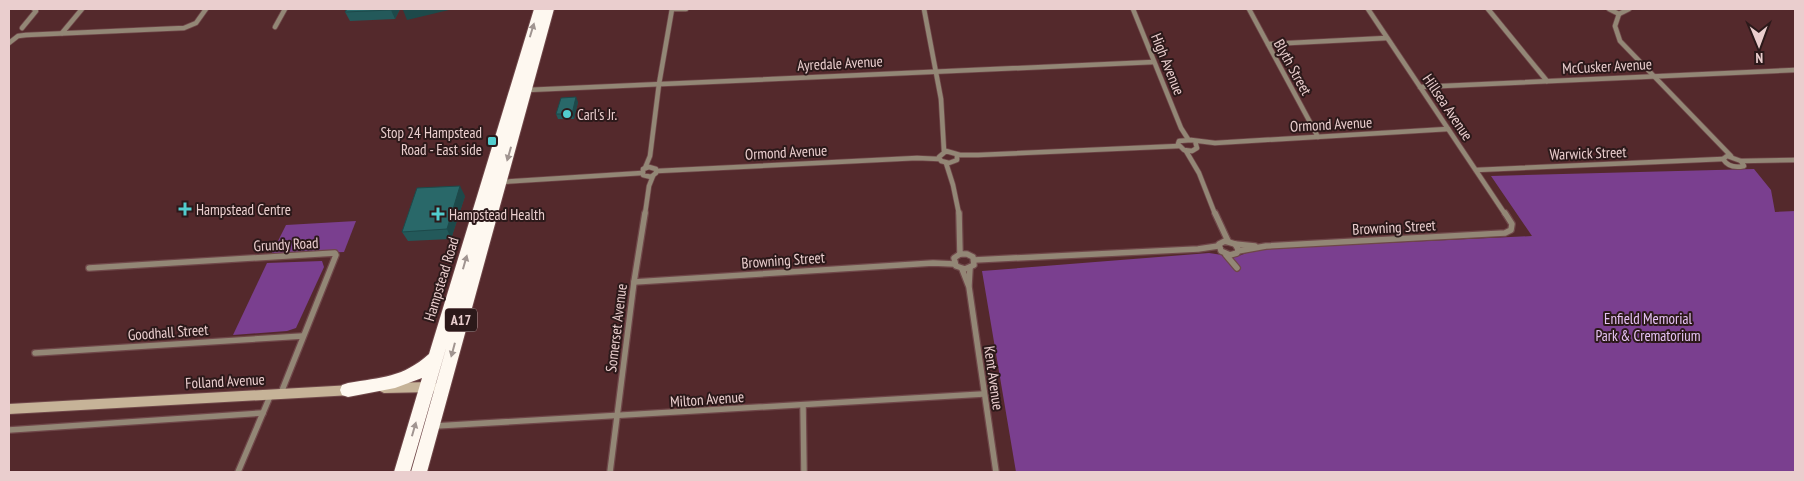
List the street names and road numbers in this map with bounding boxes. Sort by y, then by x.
street label: High Avenue [1147,30,1189,98]
street label: Blyth Street [1270,36,1316,98]
street label: Ayredale Avenue [797,51,883,75]
street label: McCusker Avenue [1562,54,1652,78]
street label: Hillsea Avenue [1419,70,1477,144]
street label: Ormond Avenue [1289,112,1373,136]
street label: Ormond Avenue [744,140,828,164]
street label: Warwick Street [1549,142,1627,164]
street label: Browning Street [1352,215,1436,239]
street label: Grundy Road [253,233,319,255]
street label: Hampstead Road [419,235,463,323]
street label: Browning Street [741,248,825,272]
street label: Somerset Avenue [601,283,631,373]
road number: A17 [445,308,477,332]
street label: Goodhall Street [127,320,209,344]
street label: Kent Avenue [980,345,1008,411]
street label: Folland Avenue [185,369,265,393]
street label: Milton Avenue [669,387,745,411]

